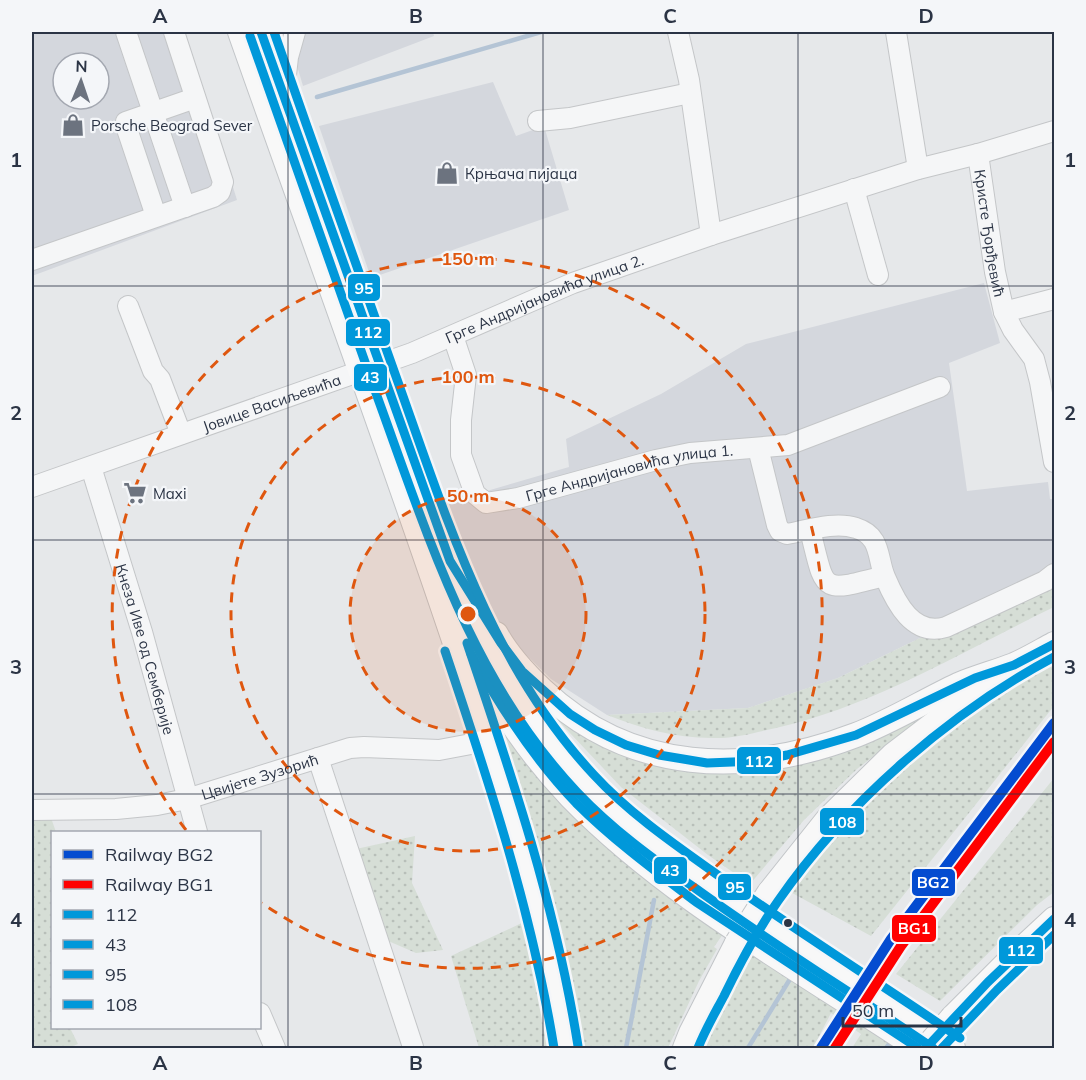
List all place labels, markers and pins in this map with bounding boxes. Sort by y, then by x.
shop icon: Porsche Beograd Sever [60,112,86,138]
place label: Porsche Beograd Sever [91,116,253,135]
shop icon: Крњача пијаца [434,160,460,186]
place label: Крњача пијаца [465,164,577,183]
supermarket icon: Maxi [122,480,148,506]
place label: Maxi [153,484,186,503]
centre of rings [458,604,478,624]
unlabelled marker [782,917,794,929]

